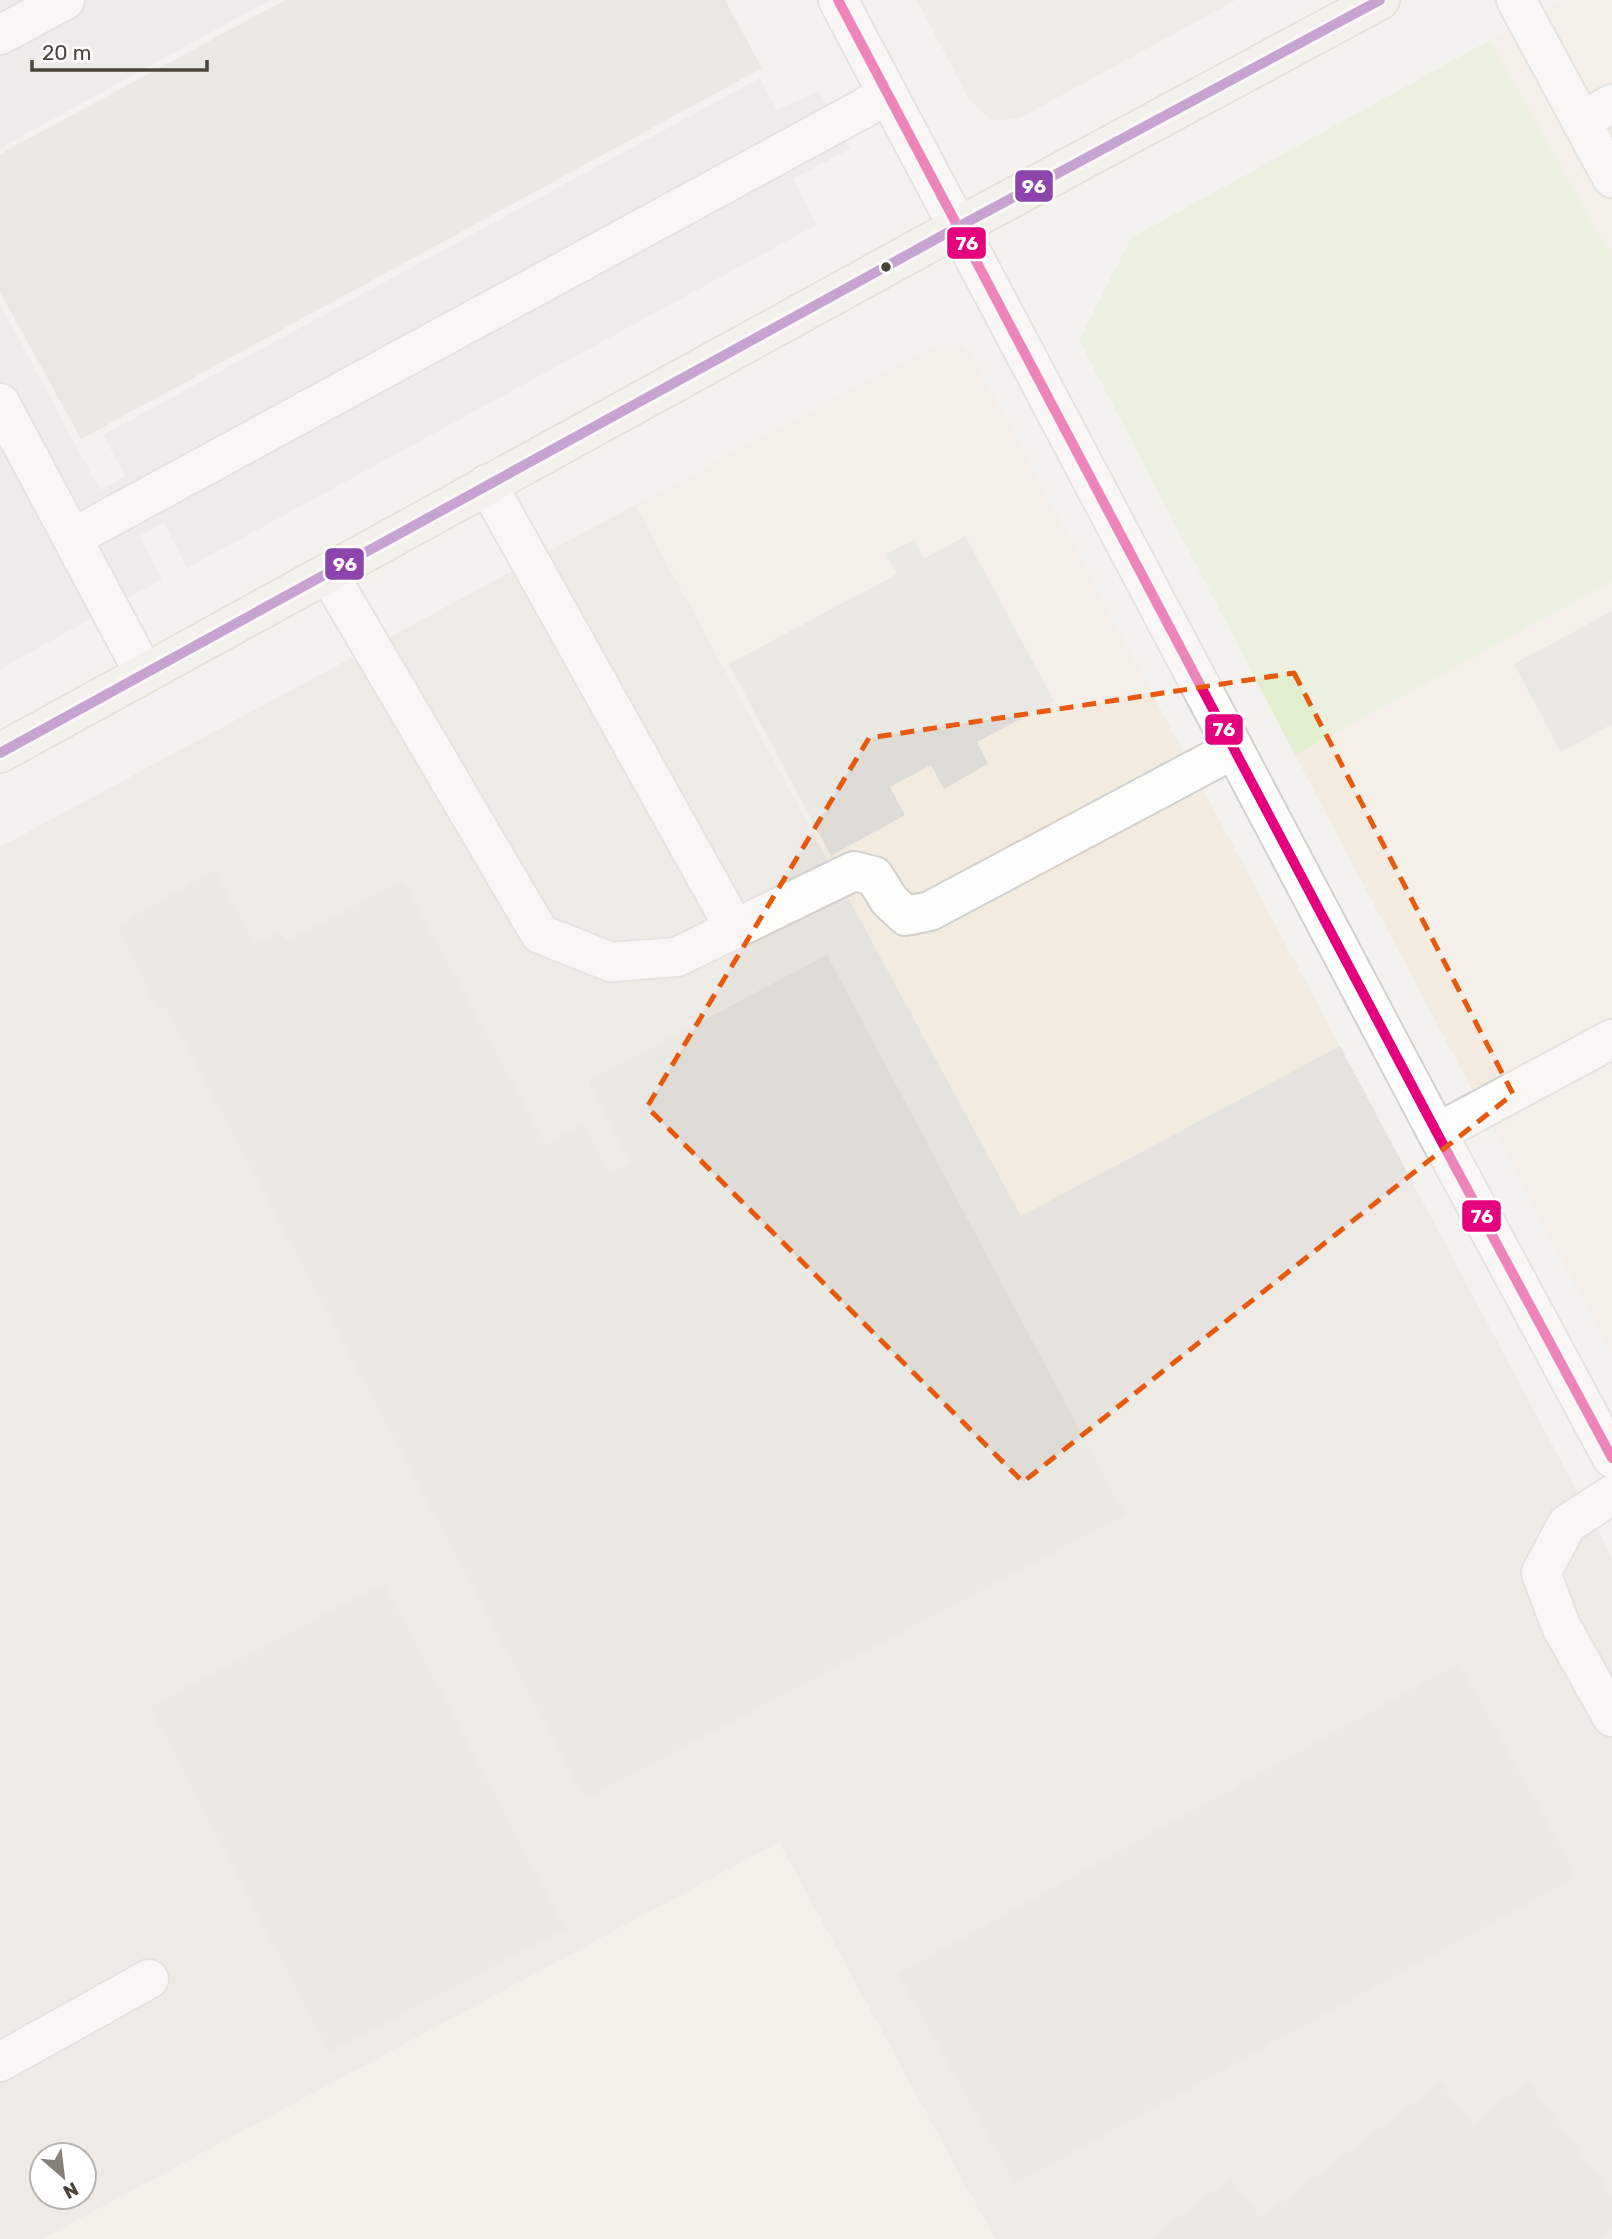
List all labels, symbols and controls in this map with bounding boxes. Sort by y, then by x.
scale bar [32,28,206,72]
text: 20 m [42,40,91,65]
line badge: 96 [1014,169,1054,203]
text: 96 [1022,175,1046,198]
line badge: 76 [946,226,987,260]
text: 76 [956,232,978,255]
unlabelled marker [879,260,893,274]
line badge: 96 [324,547,365,581]
text: 96 [333,553,357,576]
line badge: 76 [1204,713,1244,746]
text: 76 [1213,718,1235,741]
line badge: 76 [1461,1199,1502,1233]
text: 76 [1471,1205,1493,1228]
north arrow [28,2141,98,2211]
text: N [59,2177,82,2204]

